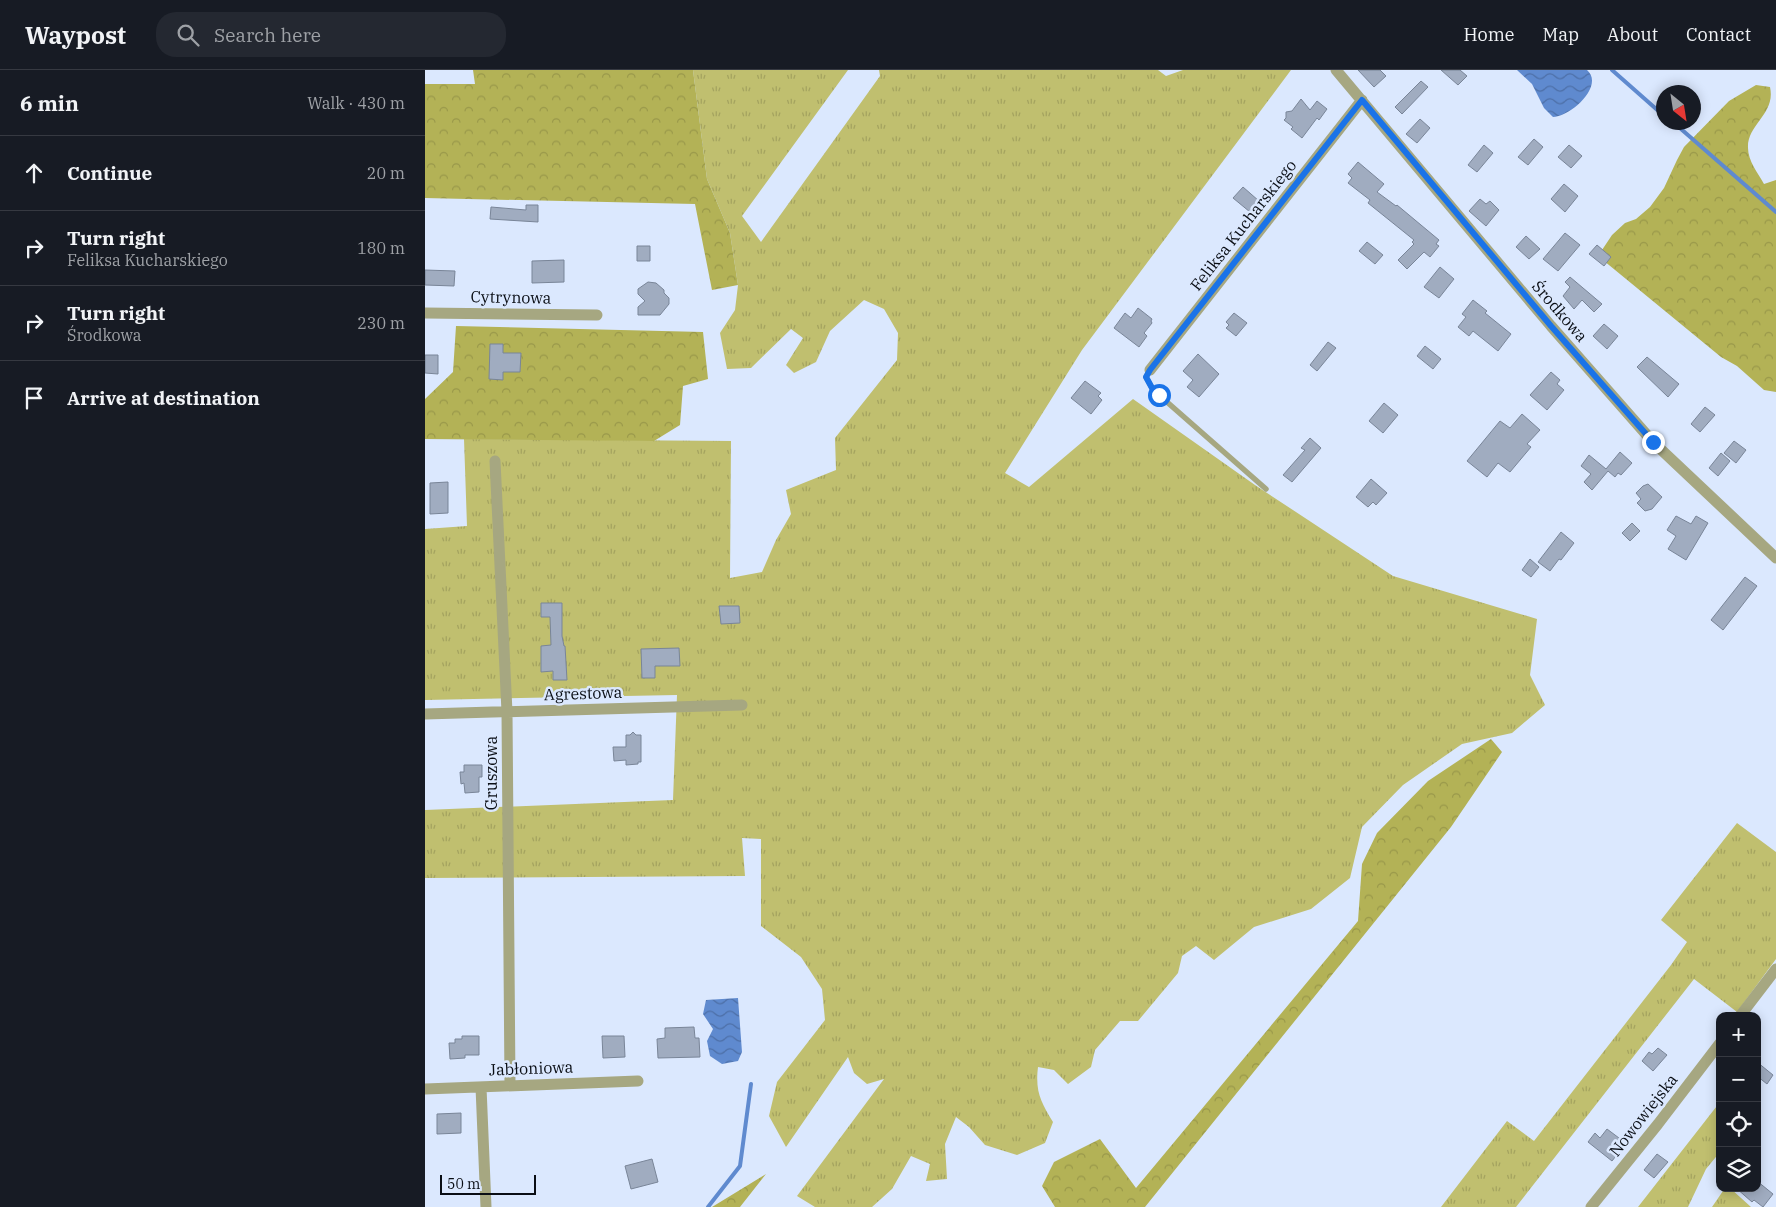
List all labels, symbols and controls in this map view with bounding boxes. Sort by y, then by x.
search box [156,12,506,57]
text: Waypost [25,19,126,51]
icon: search [174,21,202,49]
text: Search here [214,23,321,47]
text: Home [1463,23,1515,46]
text: Map [1543,23,1579,46]
text: About [1607,23,1658,46]
text: Contact [1686,23,1751,46]
north arrow [1656,85,1701,130]
text: 6 min [20,89,79,117]
text: Walk · 430 m [307,93,405,113]
street label: Feliksa Kucharskiego [1186,156,1300,294]
icon: ahead [20,159,48,187]
text: Continue [67,161,152,185]
text: 20 m [367,163,405,183]
text: Turn right [67,226,165,250]
icon: right [20,234,48,262]
text: 180 m [357,238,405,258]
text: Feliksa Kucharskiego [67,250,228,270]
street label: Środkowa [1528,276,1593,346]
street label: Cytrynowa [470,286,552,308]
text: Turn right [67,301,165,325]
icon: right [20,309,48,337]
text: 230 m [357,313,405,333]
text: Środkowa [67,325,141,345]
icon: arrive [20,384,48,412]
route start [1148,384,1171,407]
text: Arrive at destination [67,386,260,410]
route end [1642,431,1665,454]
street label: Agrestowa [543,682,623,704]
street label: Gruszowa [481,736,501,810]
map controls [1716,1012,1761,1192]
button: + [1716,1012,1761,1057]
street label: Jabłoniowa [488,1057,574,1079]
button: − [1716,1057,1761,1102]
street label: Nowowiejska [1605,1070,1682,1160]
button: locate [1716,1102,1761,1147]
button: layers [1716,1147,1761,1192]
scale bar [440,1172,536,1195]
text: 50 m [447,1175,480,1193]

